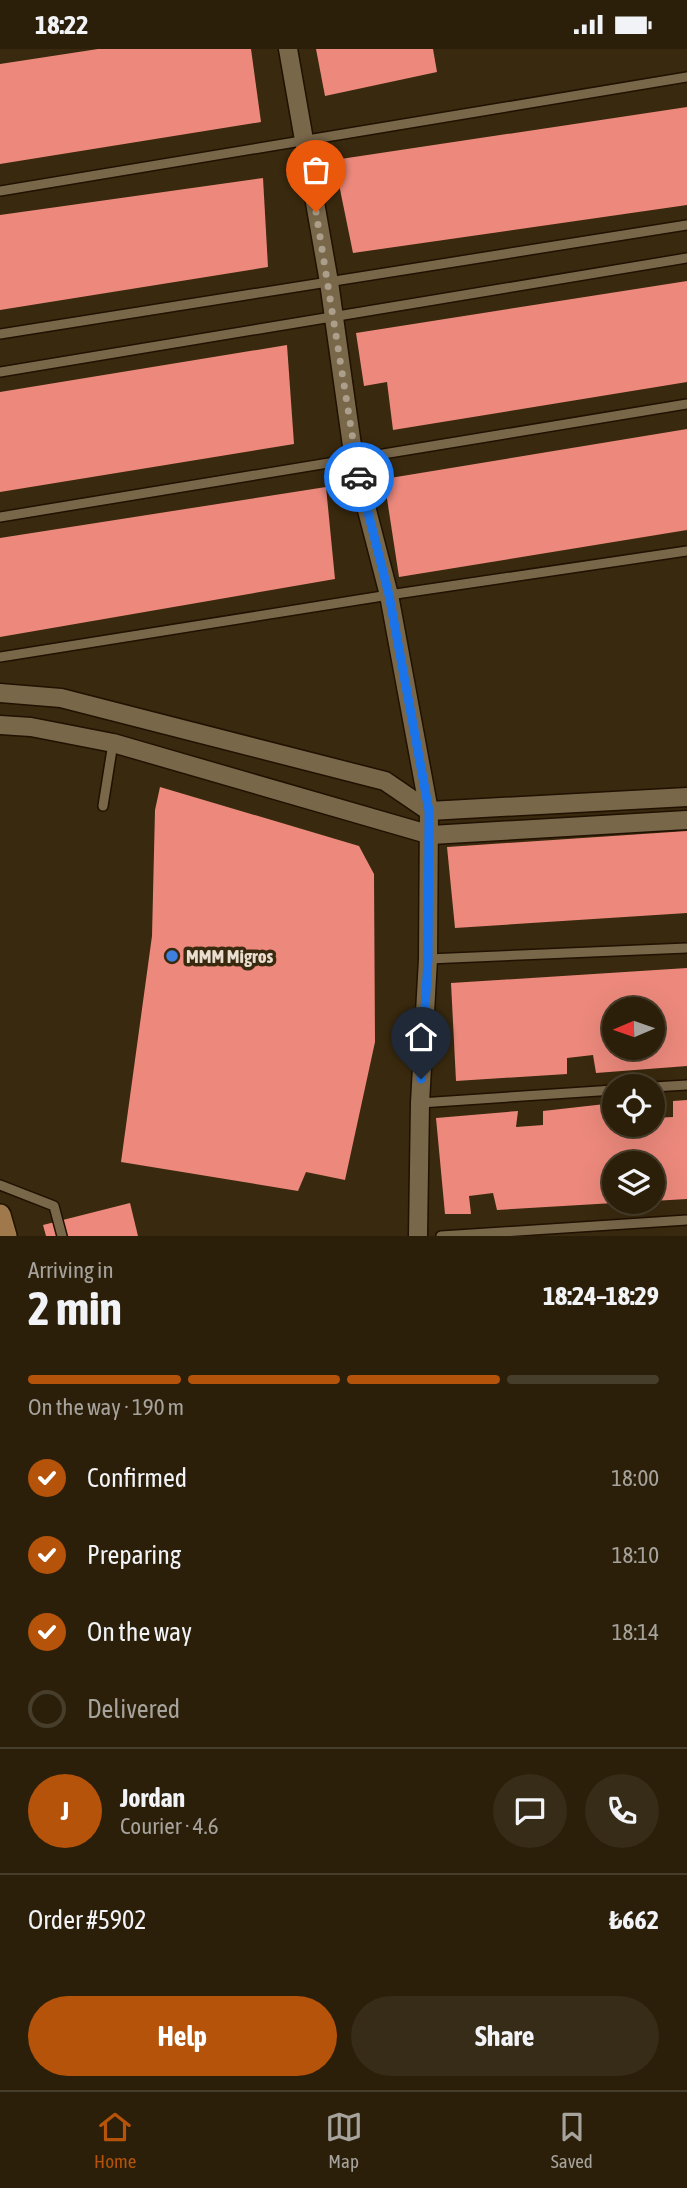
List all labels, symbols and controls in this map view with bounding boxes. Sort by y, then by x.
text: 18:22 [35,10,89,40]
pin [286,140,346,212]
icon: bag [297,151,335,189]
courier [324,442,394,512]
icon: car [340,458,378,496]
place label: MMM Migros [186,945,274,967]
marker: MMM Migros [164,948,180,964]
north arrow [602,997,665,1061]
map controls [602,997,665,1214]
pin [391,1007,451,1079]
icon: home [402,1018,440,1056]
button: locate [602,1074,665,1137]
button: layers [602,1151,665,1214]
text: Arriving in [28,1257,114,1283]
text: 18:24–18:29 [543,1281,659,1311]
text: 2 min [28,1282,122,1335]
text: On the way · 190 m [28,1394,184,1420]
icon: check [28,1459,66,1497]
text: Confirmed [87,1463,187,1493]
text: 18:00 [611,1465,659,1491]
icon: check [28,1536,66,1574]
text: Preparing [87,1540,181,1570]
text: 18:10 [612,1542,659,1568]
icon: check [28,1613,66,1651]
text: On the way [87,1617,192,1647]
text: 18:14 [612,1619,659,1645]
text: Delivered [87,1694,180,1724]
button: chat [493,1774,567,1848]
button: phone [585,1774,659,1848]
text: Jordan [120,1783,185,1813]
text: J [61,1796,69,1826]
text: Courier · 4.6 [120,1813,219,1839]
text: Order #5902 [28,1905,147,1935]
text: ₺662 [609,1905,659,1935]
button: Help [28,1996,337,2076]
button: Share [351,1996,659,2076]
tab: Home [94,2108,136,2172]
tab: Map [325,2108,363,2172]
tab: Saved [551,2108,593,2172]

